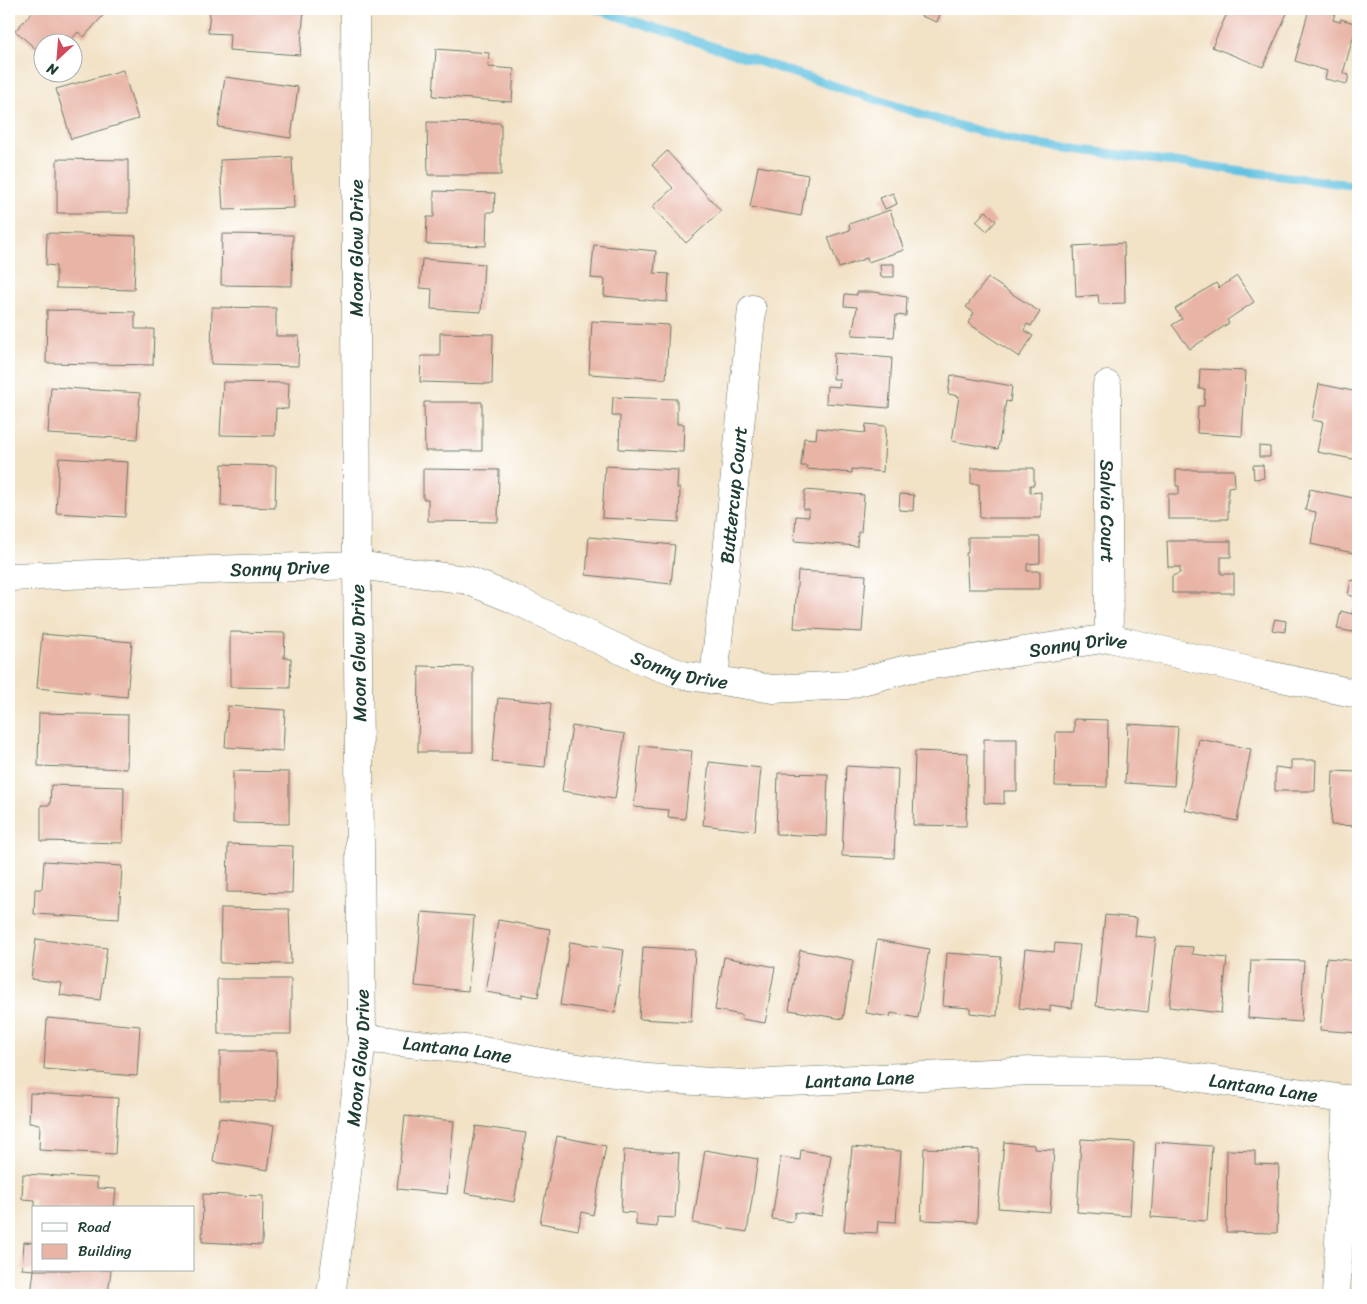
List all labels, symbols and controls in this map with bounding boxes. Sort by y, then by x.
north arrow [32,32,82,82]
text: N [42,56,63,83]
street label: Moon Glow Drive [340,179,373,317]
street label: Buttercup Court [710,425,757,565]
street label: Salvia Court [1091,459,1124,563]
street label: Sonny Drive [229,550,331,586]
street label: Moon Glow Drive [341,584,376,722]
street label: Sonny Drive [1027,622,1131,667]
street label: Sonny Drive [625,641,731,699]
street label: Moon Glow Drive [336,989,379,1128]
street label: Lantana Lane [401,1026,515,1073]
street label: Lantana Lane [804,1060,916,1098]
street label: Lantana Lane [1207,1063,1320,1112]
legend [32,1206,195,1272]
text: Road [78,1214,111,1240]
text: Building [78,1238,132,1264]

